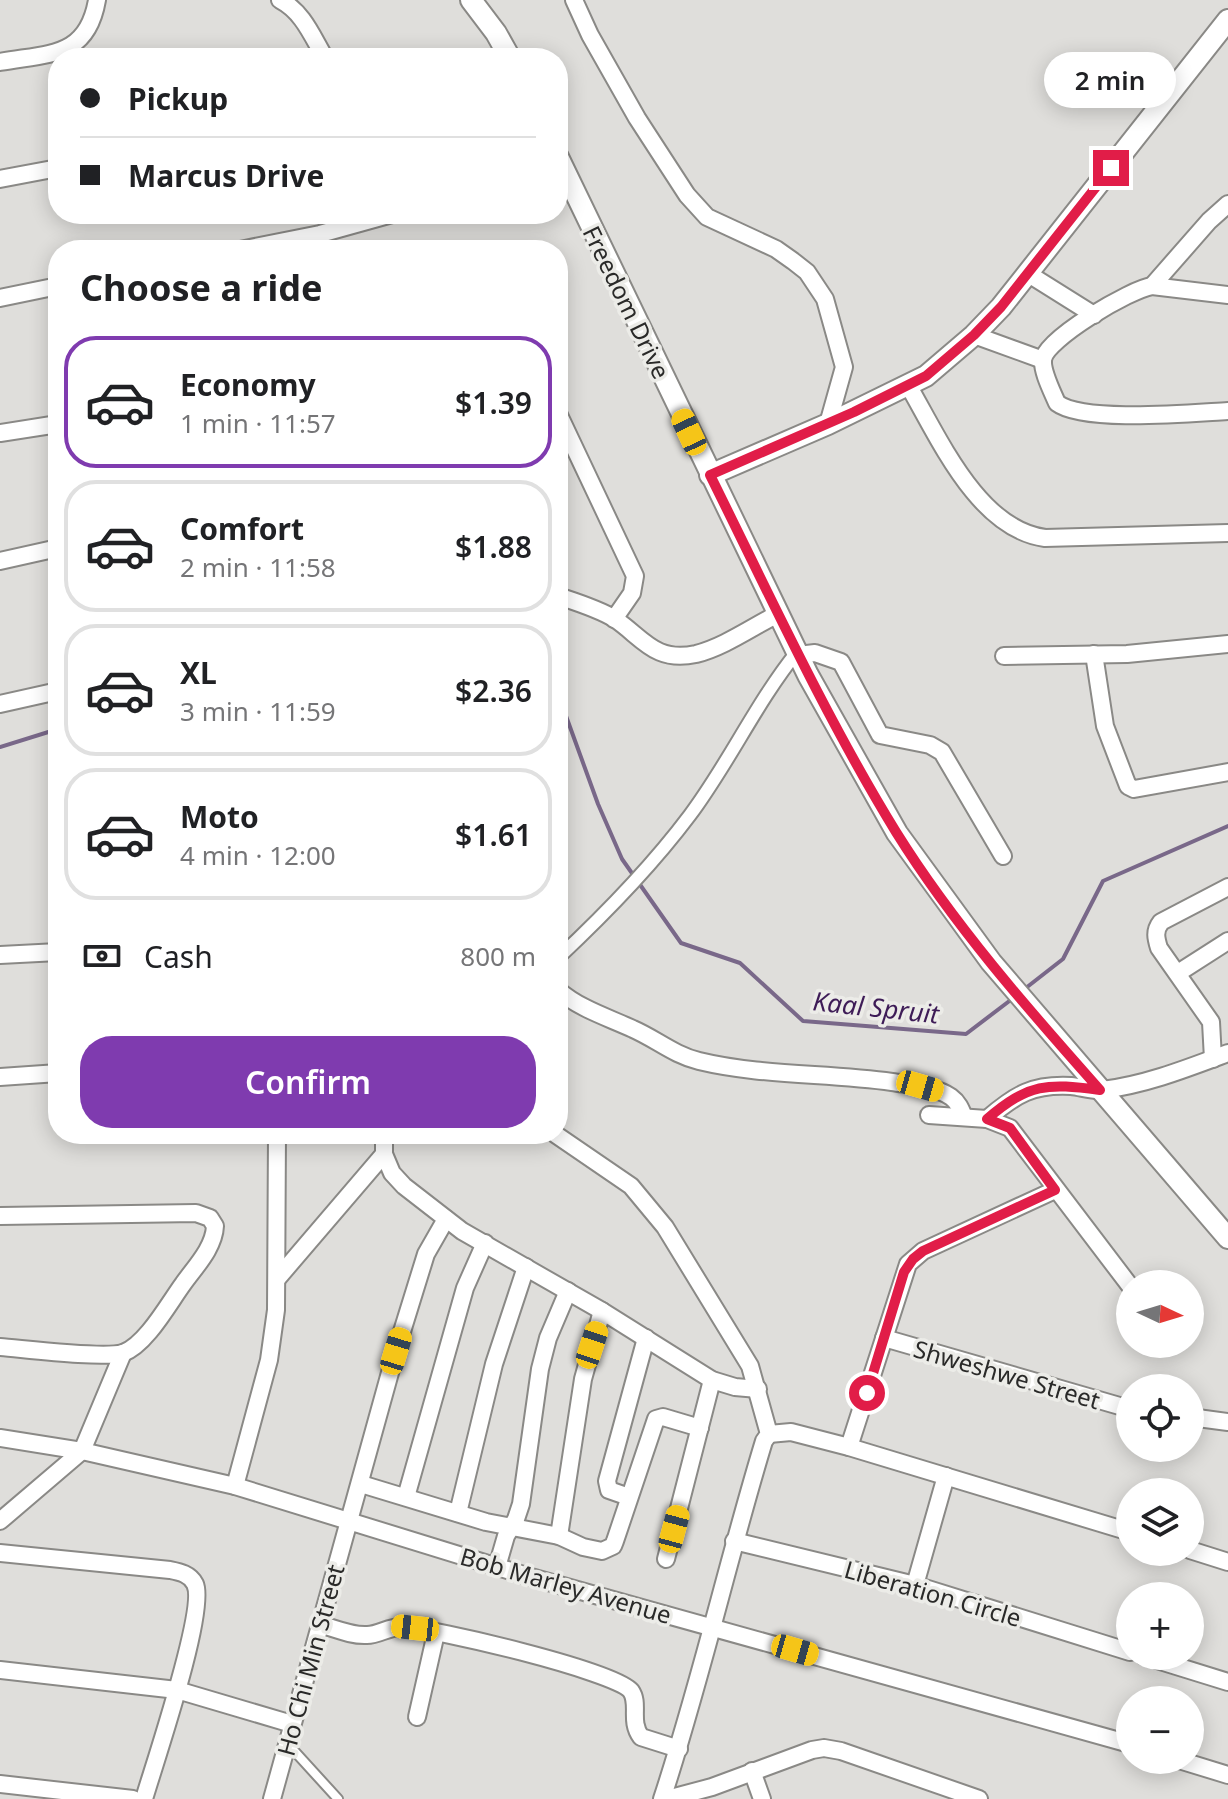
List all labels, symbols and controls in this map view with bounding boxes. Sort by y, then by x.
callout: 2 min [1045,52,1177,108]
text: 2 min [1075,62,1145,98]
text: Pickup [128,78,228,119]
route end [1093,150,1129,186]
text: Marcus Drive [128,155,324,196]
street label: Freedom Drive [576,220,678,384]
text: Choose a ride [80,263,322,312]
text: Economy [180,364,316,405]
icon: car [84,366,156,438]
text: $1.39 [455,382,532,423]
text: 1 min · 11:57 [180,405,336,441]
car [668,405,710,459]
text: Comfort [180,508,304,549]
icon: car [84,510,156,582]
text: $1.88 [455,526,532,567]
text: 2 min · 11:58 [180,549,336,585]
text: XL [180,652,217,693]
icon: car [84,654,156,726]
text: $2.36 [455,670,532,711]
text: 3 min · 11:59 [180,693,336,729]
text: Moto [180,796,259,837]
icon: car [84,798,156,870]
text: $1.61 [455,814,532,855]
text: 4 min · 12:00 [180,837,336,873]
icon: cash [80,934,124,978]
text: Cash [144,936,213,977]
text: 800 m [460,938,536,974]
water label: Kaal Spruit [811,982,942,1032]
button: Confirm [80,1036,536,1128]
car [894,1068,946,1104]
north arrow [1116,1270,1204,1358]
map controls [1116,1270,1204,1774]
car [573,1318,611,1372]
car [378,1325,414,1377]
street label: Shweshwe Street [910,1332,1104,1416]
button: locate [1116,1374,1204,1462]
route start [849,1375,885,1411]
button: layers [1116,1478,1204,1566]
car [656,1503,692,1555]
street label: Bob Marley Avenue [457,1539,675,1631]
street label: Liberation Circle [841,1552,1025,1634]
street label: Ho Chi Min Street [269,1560,352,1759]
button: + [1116,1582,1204,1670]
car [390,1614,440,1642]
car [769,1632,821,1668]
button: − [1116,1686,1204,1774]

